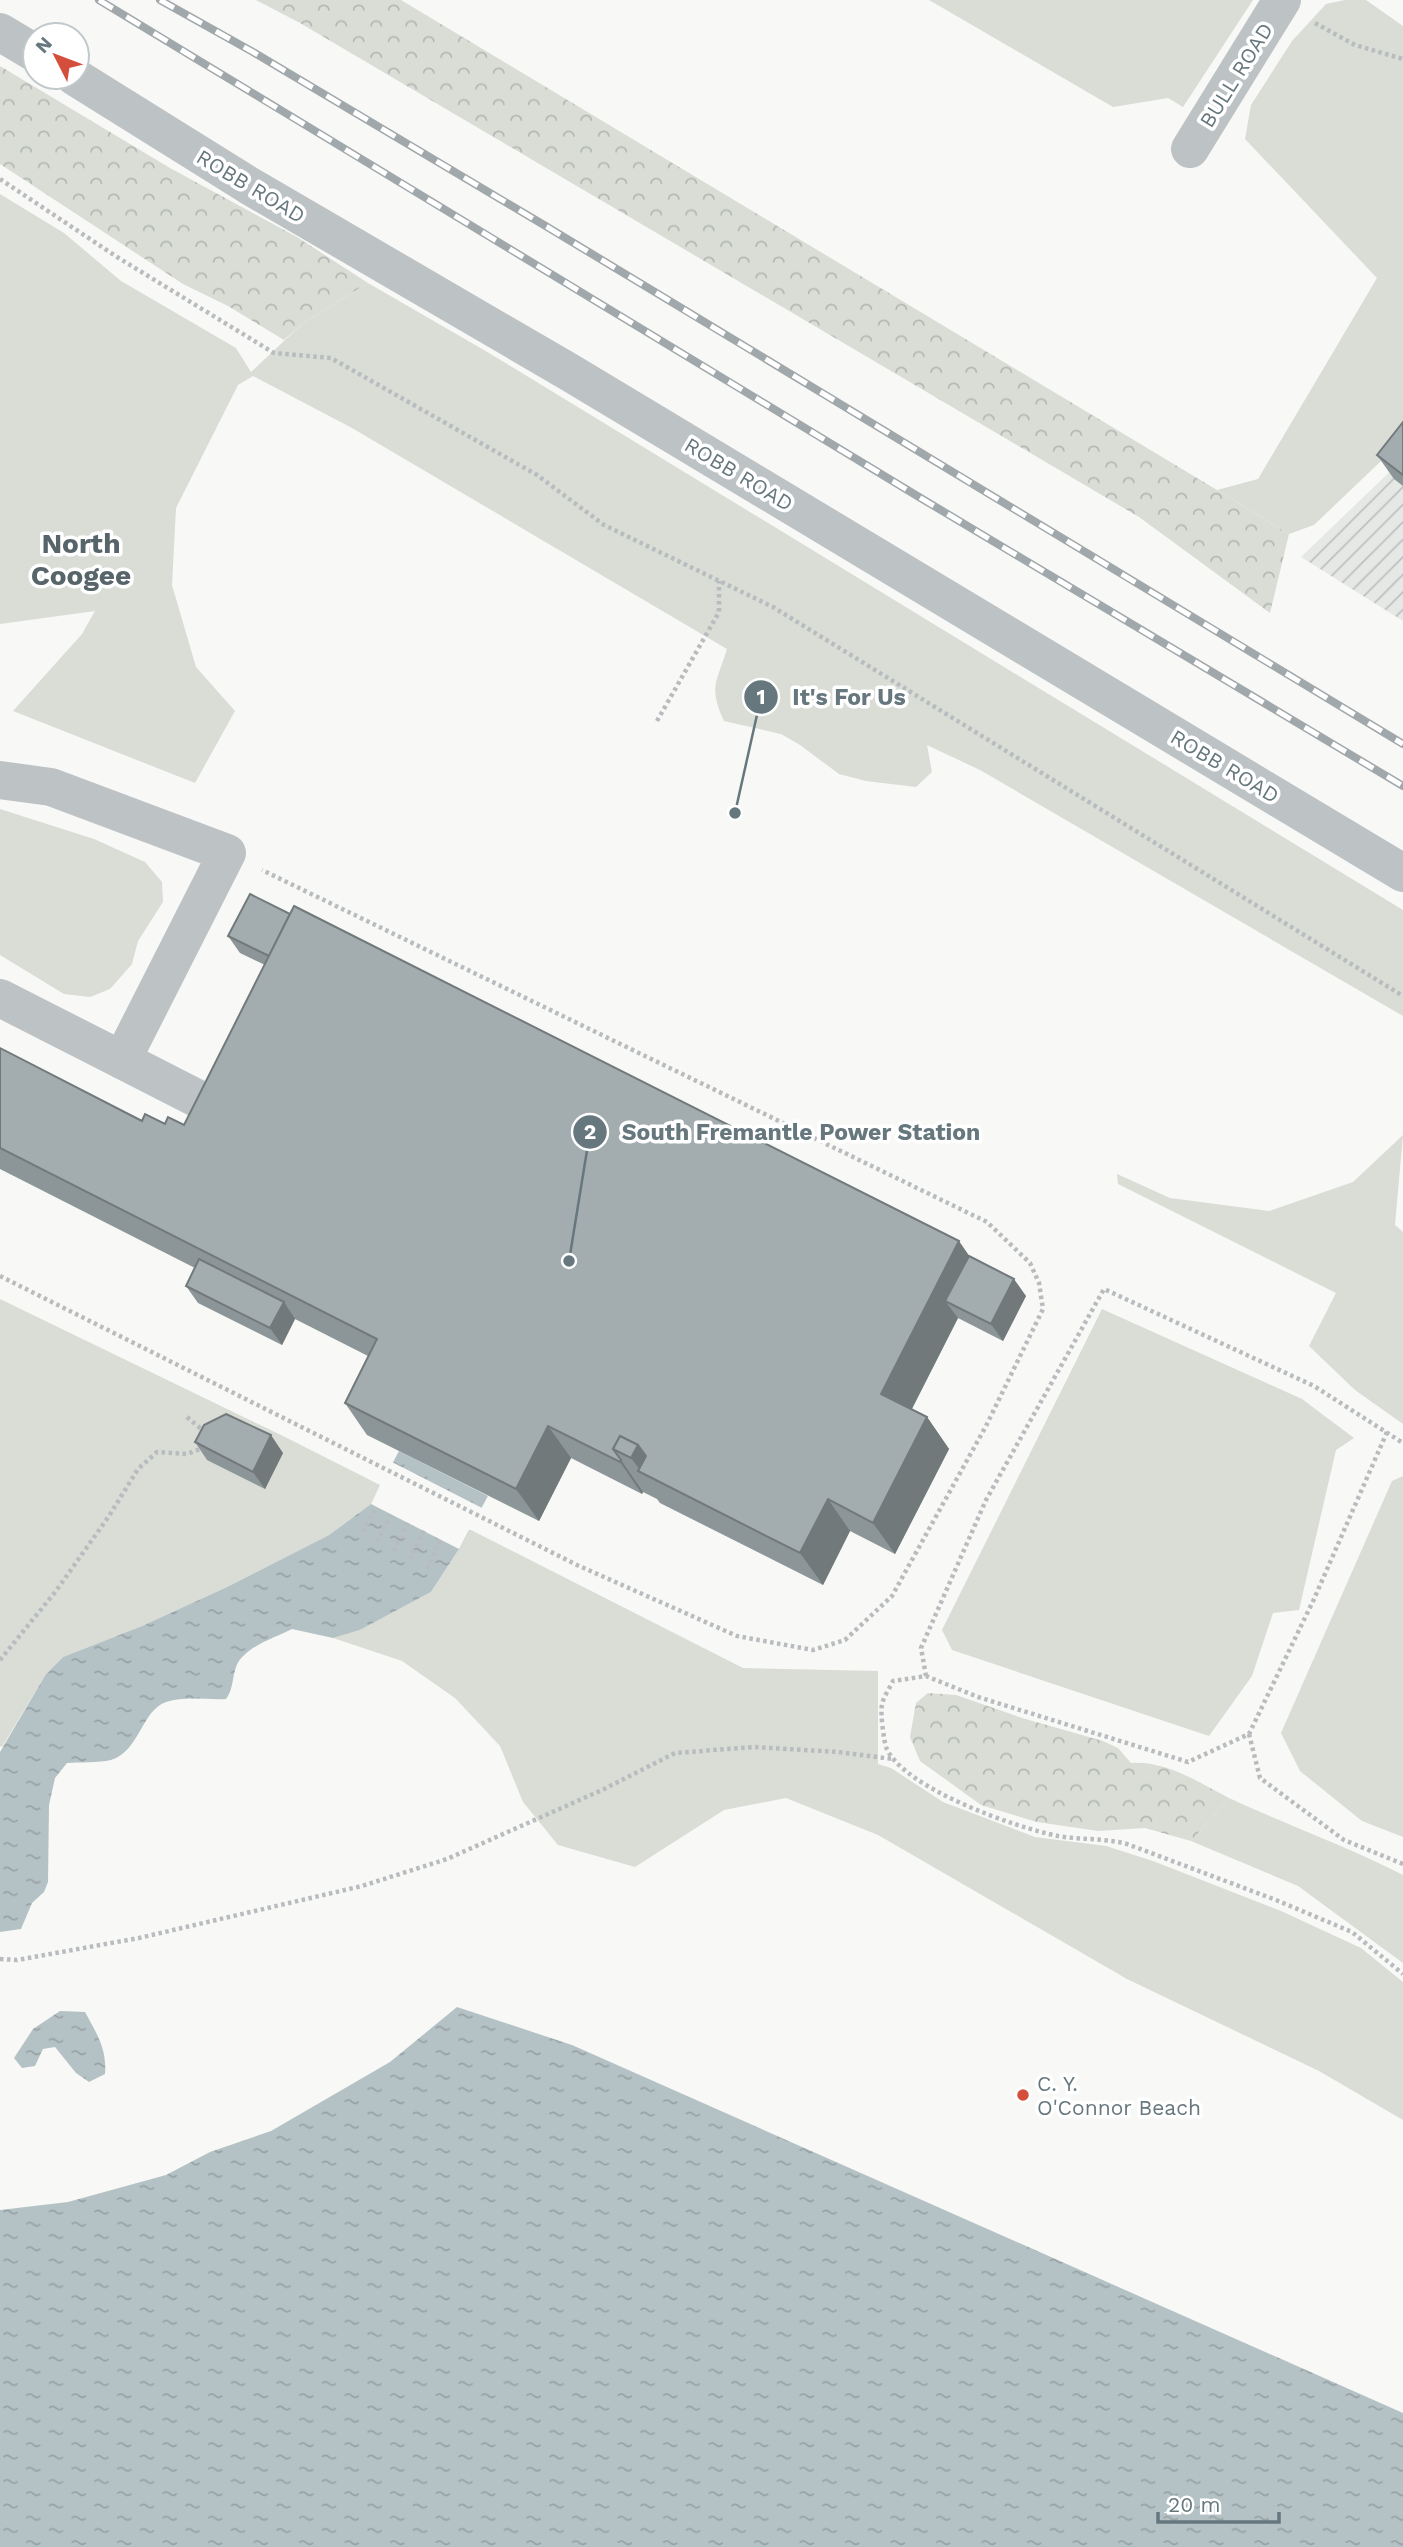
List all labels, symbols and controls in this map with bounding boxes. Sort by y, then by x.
street label: BULL ROAD [1194,18,1278,132]
north arrow [21,21,91,91]
text: N [30,32,57,58]
street label: ROBB ROAD [192,144,310,228]
street label: ROBB ROAD [680,432,798,516]
district label: North Coogee [31,527,131,592]
callout: It's For Us [743,675,920,719]
text: 1 [756,684,766,709]
text: It's For Us [792,684,906,711]
street label: ROBB ROAD [1166,724,1284,808]
callout: South Fremantle Power Station [573,1110,994,1154]
text: 2 [584,1119,596,1144]
text: South Fremantle Power Station [622,1119,980,1146]
place label: C. Y. O'Connor Beach [1037,2071,1201,2120]
marker: C. Y. O'Connor Beach [1015,2087,1031,2103]
scale bar [1158,2480,1279,2524]
text: 20 m [1168,2492,1220,2517]

